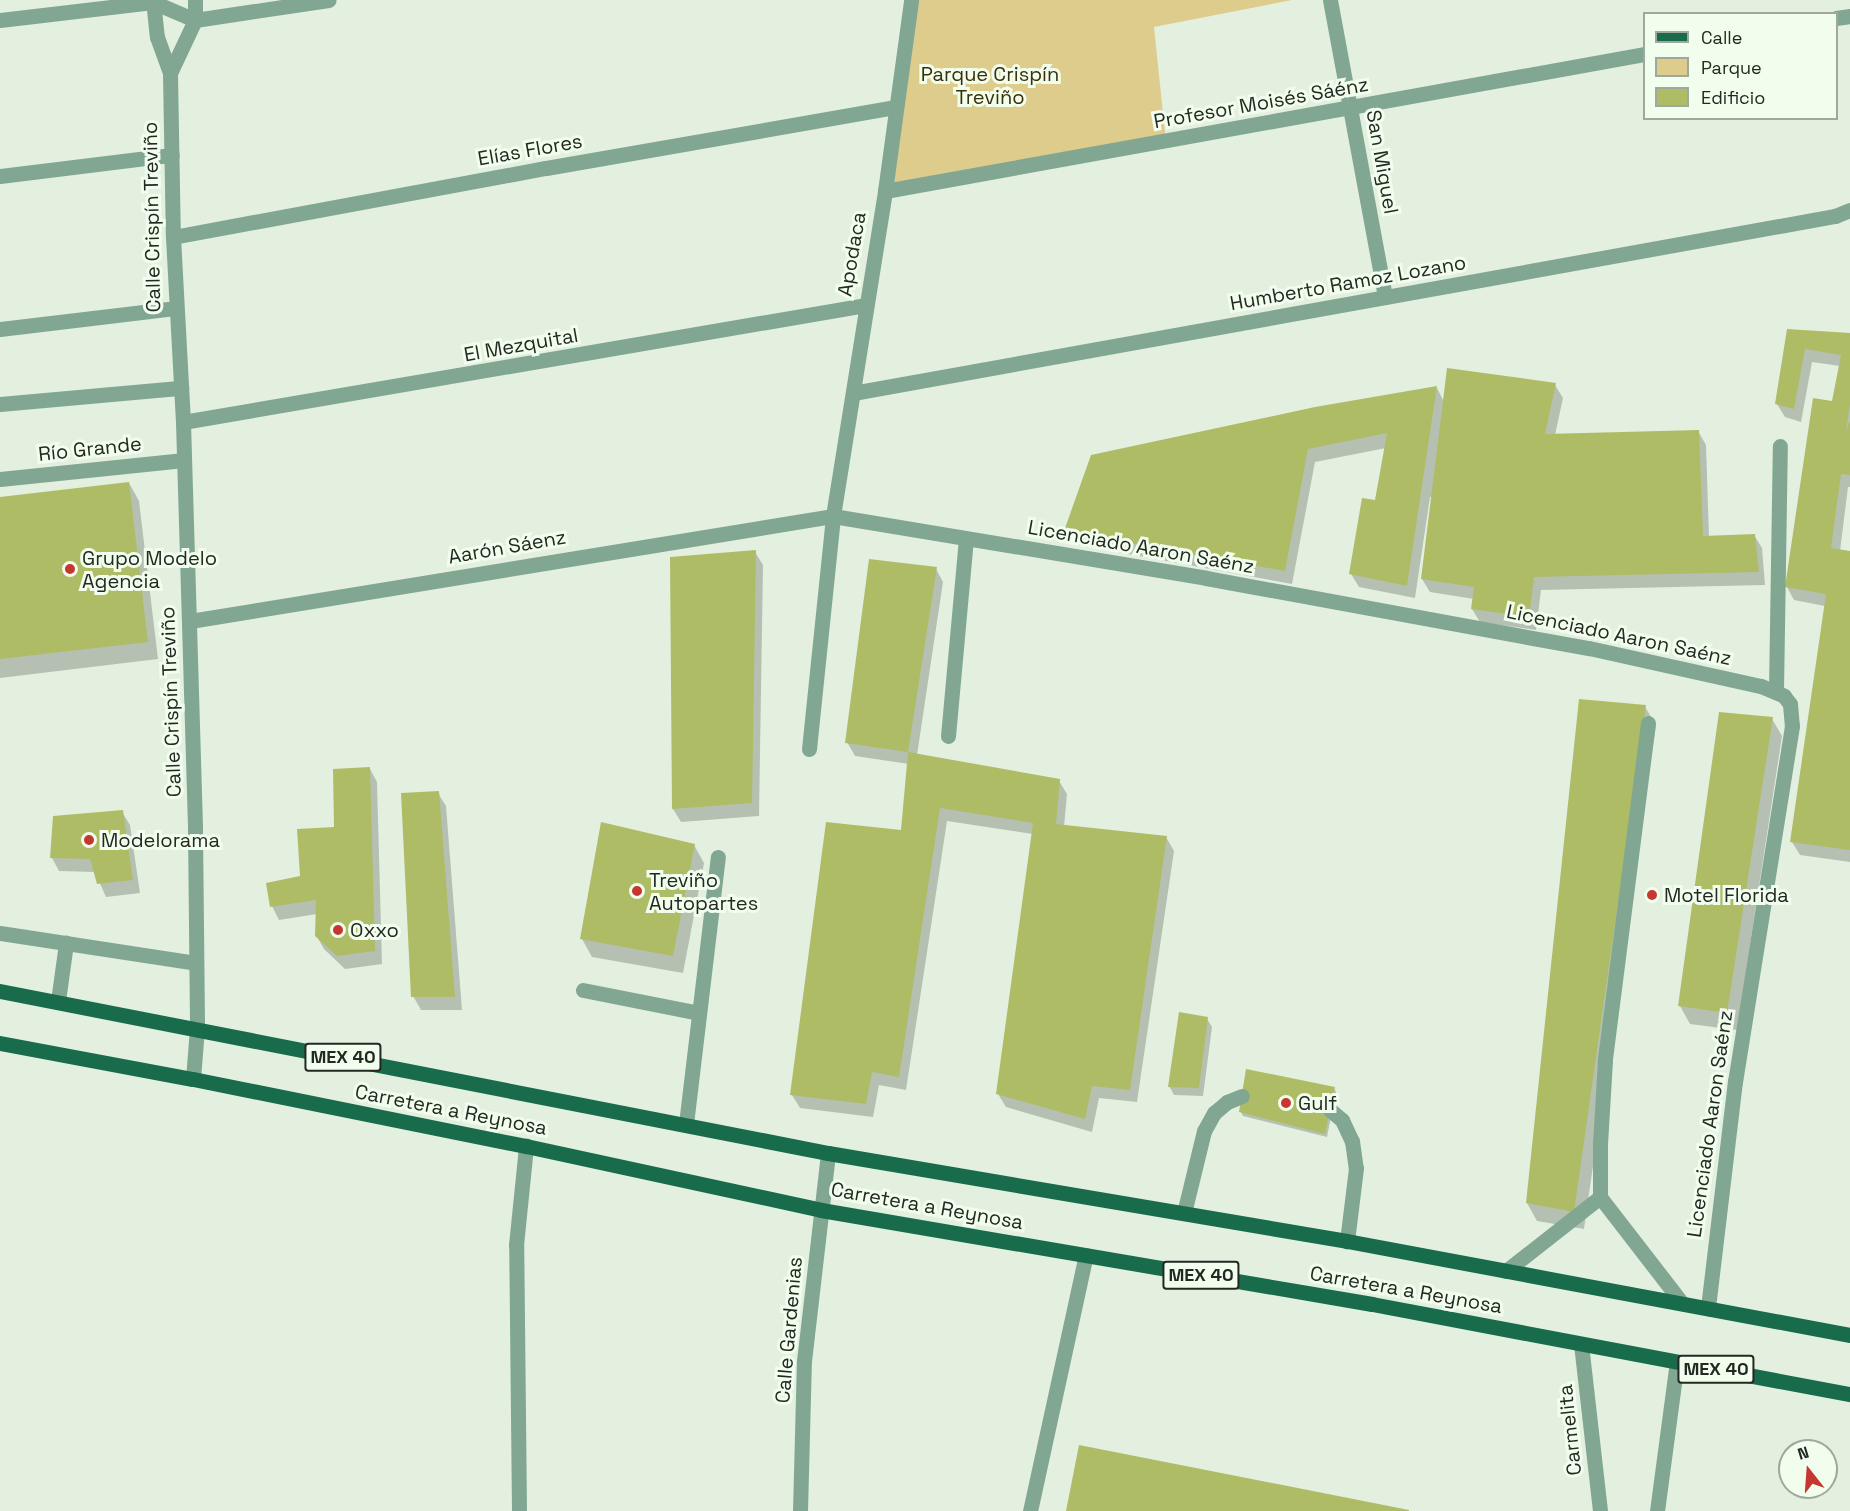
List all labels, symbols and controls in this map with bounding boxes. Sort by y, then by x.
legend [1643,12,1838,120]
text: Calle [1701,26,1742,49]
text: Parque [1701,56,1762,79]
park label: Parque Crispín Treviño [921,62,1059,109]
street label: Profesor Moisés Sáénz [1152,72,1370,134]
text: Edificio [1701,86,1765,109]
street label: San Miguel [1361,108,1403,216]
street label: Calle Crispín Treviño [138,121,166,313]
street label: Elías Flores [476,129,584,171]
street label: Apodaca [833,210,871,298]
street label: Humberto Ramoz Lozano [1228,250,1468,316]
street label: El Mezquital [462,323,580,367]
street label: Río Grande [37,432,143,466]
street label: Licenciado Aaron Saénz [1026,515,1256,579]
street label: Aarón Sáenz [446,525,568,569]
place label: Grupo Modelo Agencia [82,546,217,593]
marker: Grupo Modelo Agencia [63,562,77,576]
street label: Licenciado Aaron Saénz [1504,599,1734,671]
street label: Calle Crispín Treviño [156,606,186,798]
place label: Modelorama [101,828,220,852]
marker: Modelorama [82,833,96,847]
place label: Treviño Autopartes [649,868,758,915]
place label: Motel Florida [1664,883,1789,907]
marker: Treviño Autopartes [630,884,644,898]
marker: Motel Florida [1645,888,1659,902]
place label: Oxxo [350,918,399,942]
marker: Oxxo [331,923,345,937]
street label: Licenciado Aaron Saénz [1682,1009,1738,1239]
road number: MEX 40 [304,1042,382,1072]
street label: Carretera a Reynosa [353,1080,549,1140]
place label: Gulf [1298,1091,1337,1115]
marker: Gulf [1279,1096,1293,1110]
street label: Carretera a Reynosa [829,1177,1025,1235]
street label: Calle Gardenias [771,1256,807,1404]
road number: MEX 40 [1162,1260,1240,1290]
street label: Carretera a Reynosa [1308,1261,1504,1319]
road number: MEX 40 [1677,1354,1755,1384]
street label: Carmelita [1553,1383,1587,1477]
north arrow [1778,1439,1838,1499]
text: N [1795,1442,1811,1465]

